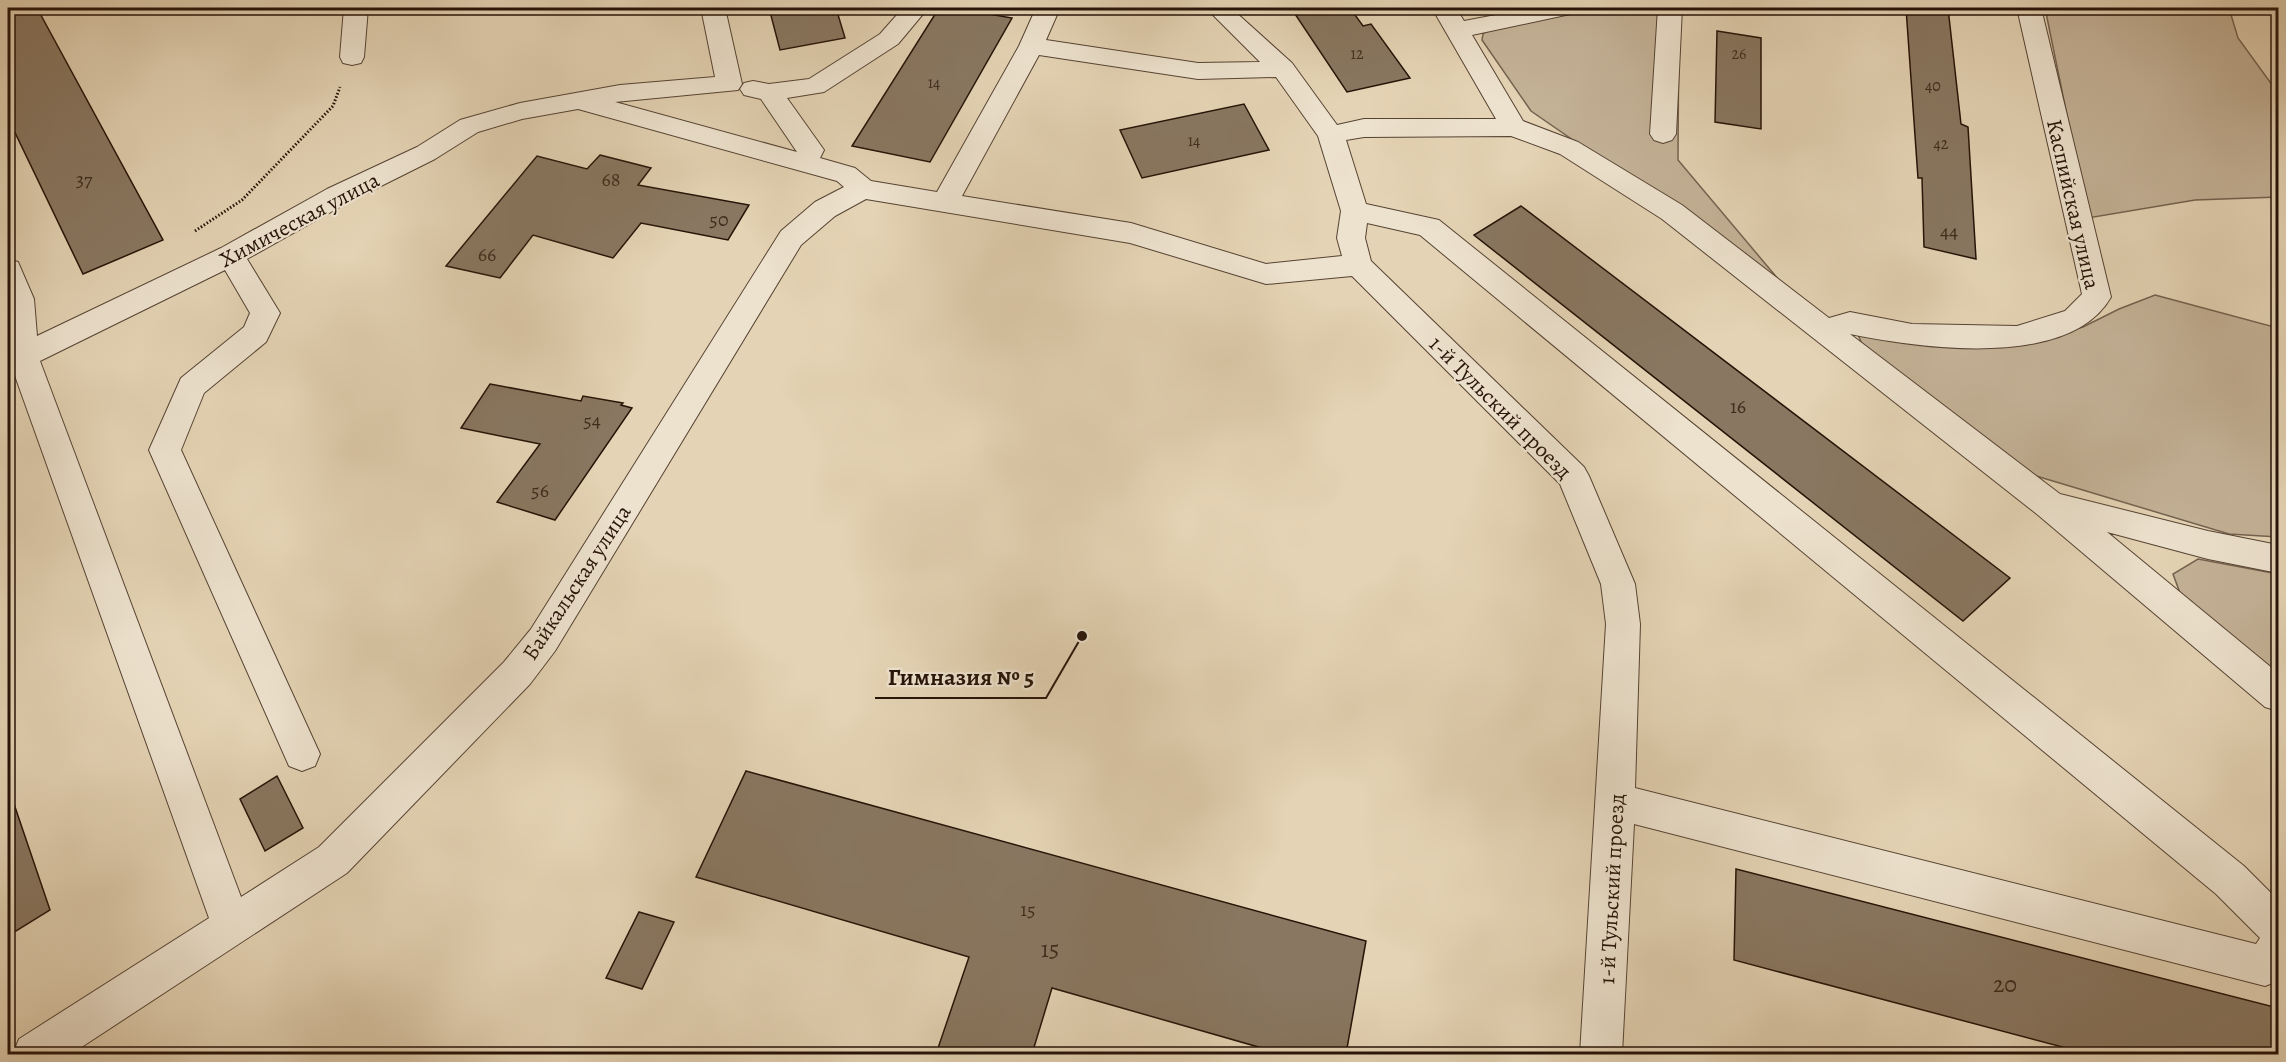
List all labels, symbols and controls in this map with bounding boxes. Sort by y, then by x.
house number: 12 [1350,43,1364,65]
house number: 26 [1732,43,1747,65]
house number: 14 [928,72,940,94]
house number: 40 [1925,75,1941,97]
street label: Каспийская улица [2039,116,2107,293]
house number: 14 [1188,130,1200,152]
house number: 42 [1934,133,1949,155]
street label: Химическая улица [214,165,386,275]
house number: 37 [76,166,93,193]
house number: 68 [602,166,620,193]
house number: 50 [709,206,729,233]
house number: 44 [1940,218,1958,245]
house number: 66 [478,241,496,268]
street label: 1-й Тульский проезд [1422,330,1579,486]
house number: 16 [1730,393,1746,420]
house number: 54 [583,407,601,434]
house number: 56 [531,477,549,504]
street label: Байкальская улица [515,498,639,666]
callout: Гимназия № 5 [875,656,1046,698]
text: Гимназия № 5 [888,661,1034,693]
street label: 1-й Тульский проезд [1592,793,1632,985]
house number: 15 [1020,896,1036,923]
house number: 15 [1041,933,1059,965]
house number: 20 [1993,968,2017,1000]

